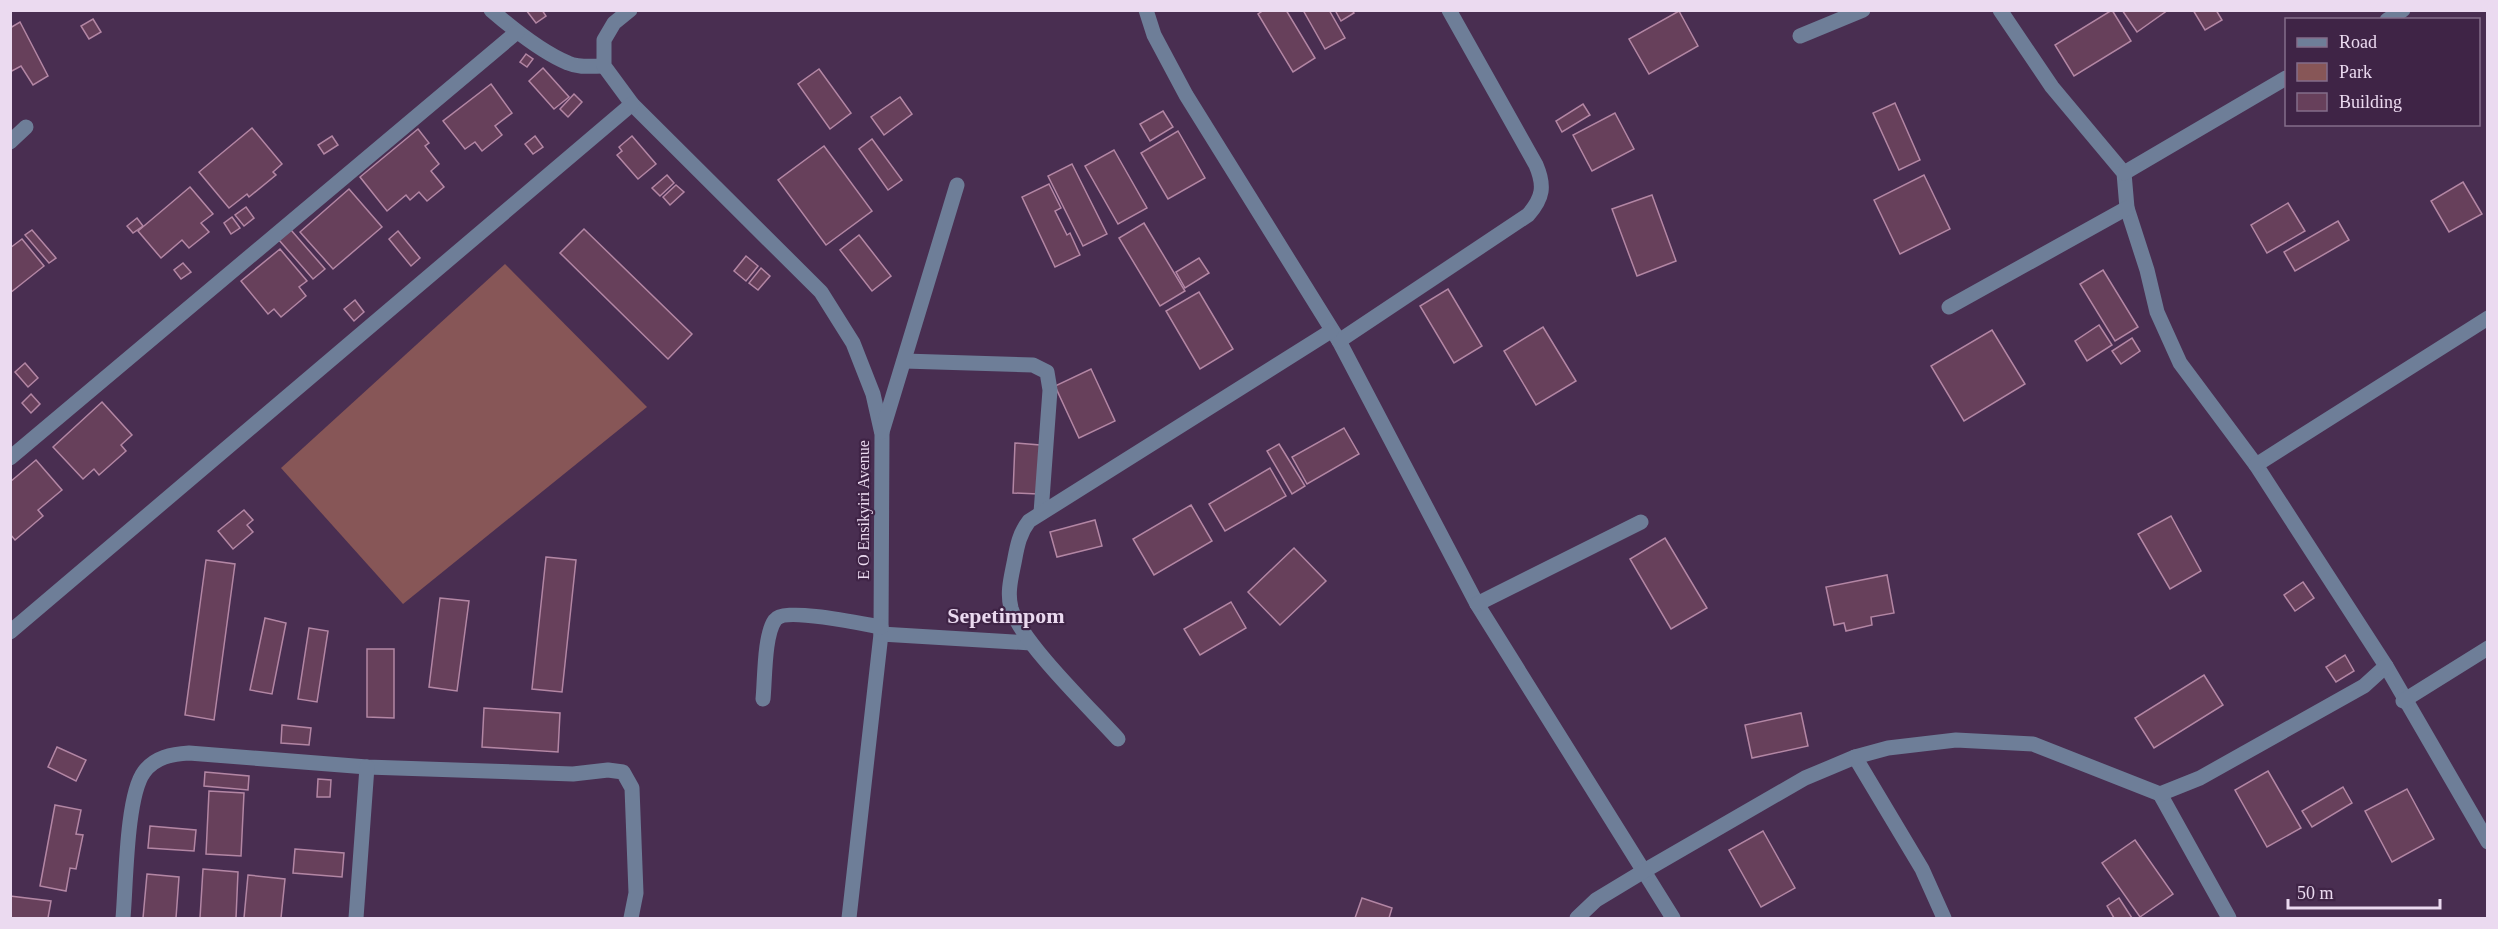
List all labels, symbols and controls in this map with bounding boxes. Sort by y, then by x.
legend [2285,18,2480,126]
text: Road [2339,32,2377,52]
text: Park [2339,62,2372,82]
text: Building [2339,92,2402,112]
street label: E O Ensikyiri Avenue [855,440,873,580]
district label: Sepetimpom [947,603,1065,628]
scale bar [2288,872,2440,910]
text: 50 m [2297,883,2334,903]

